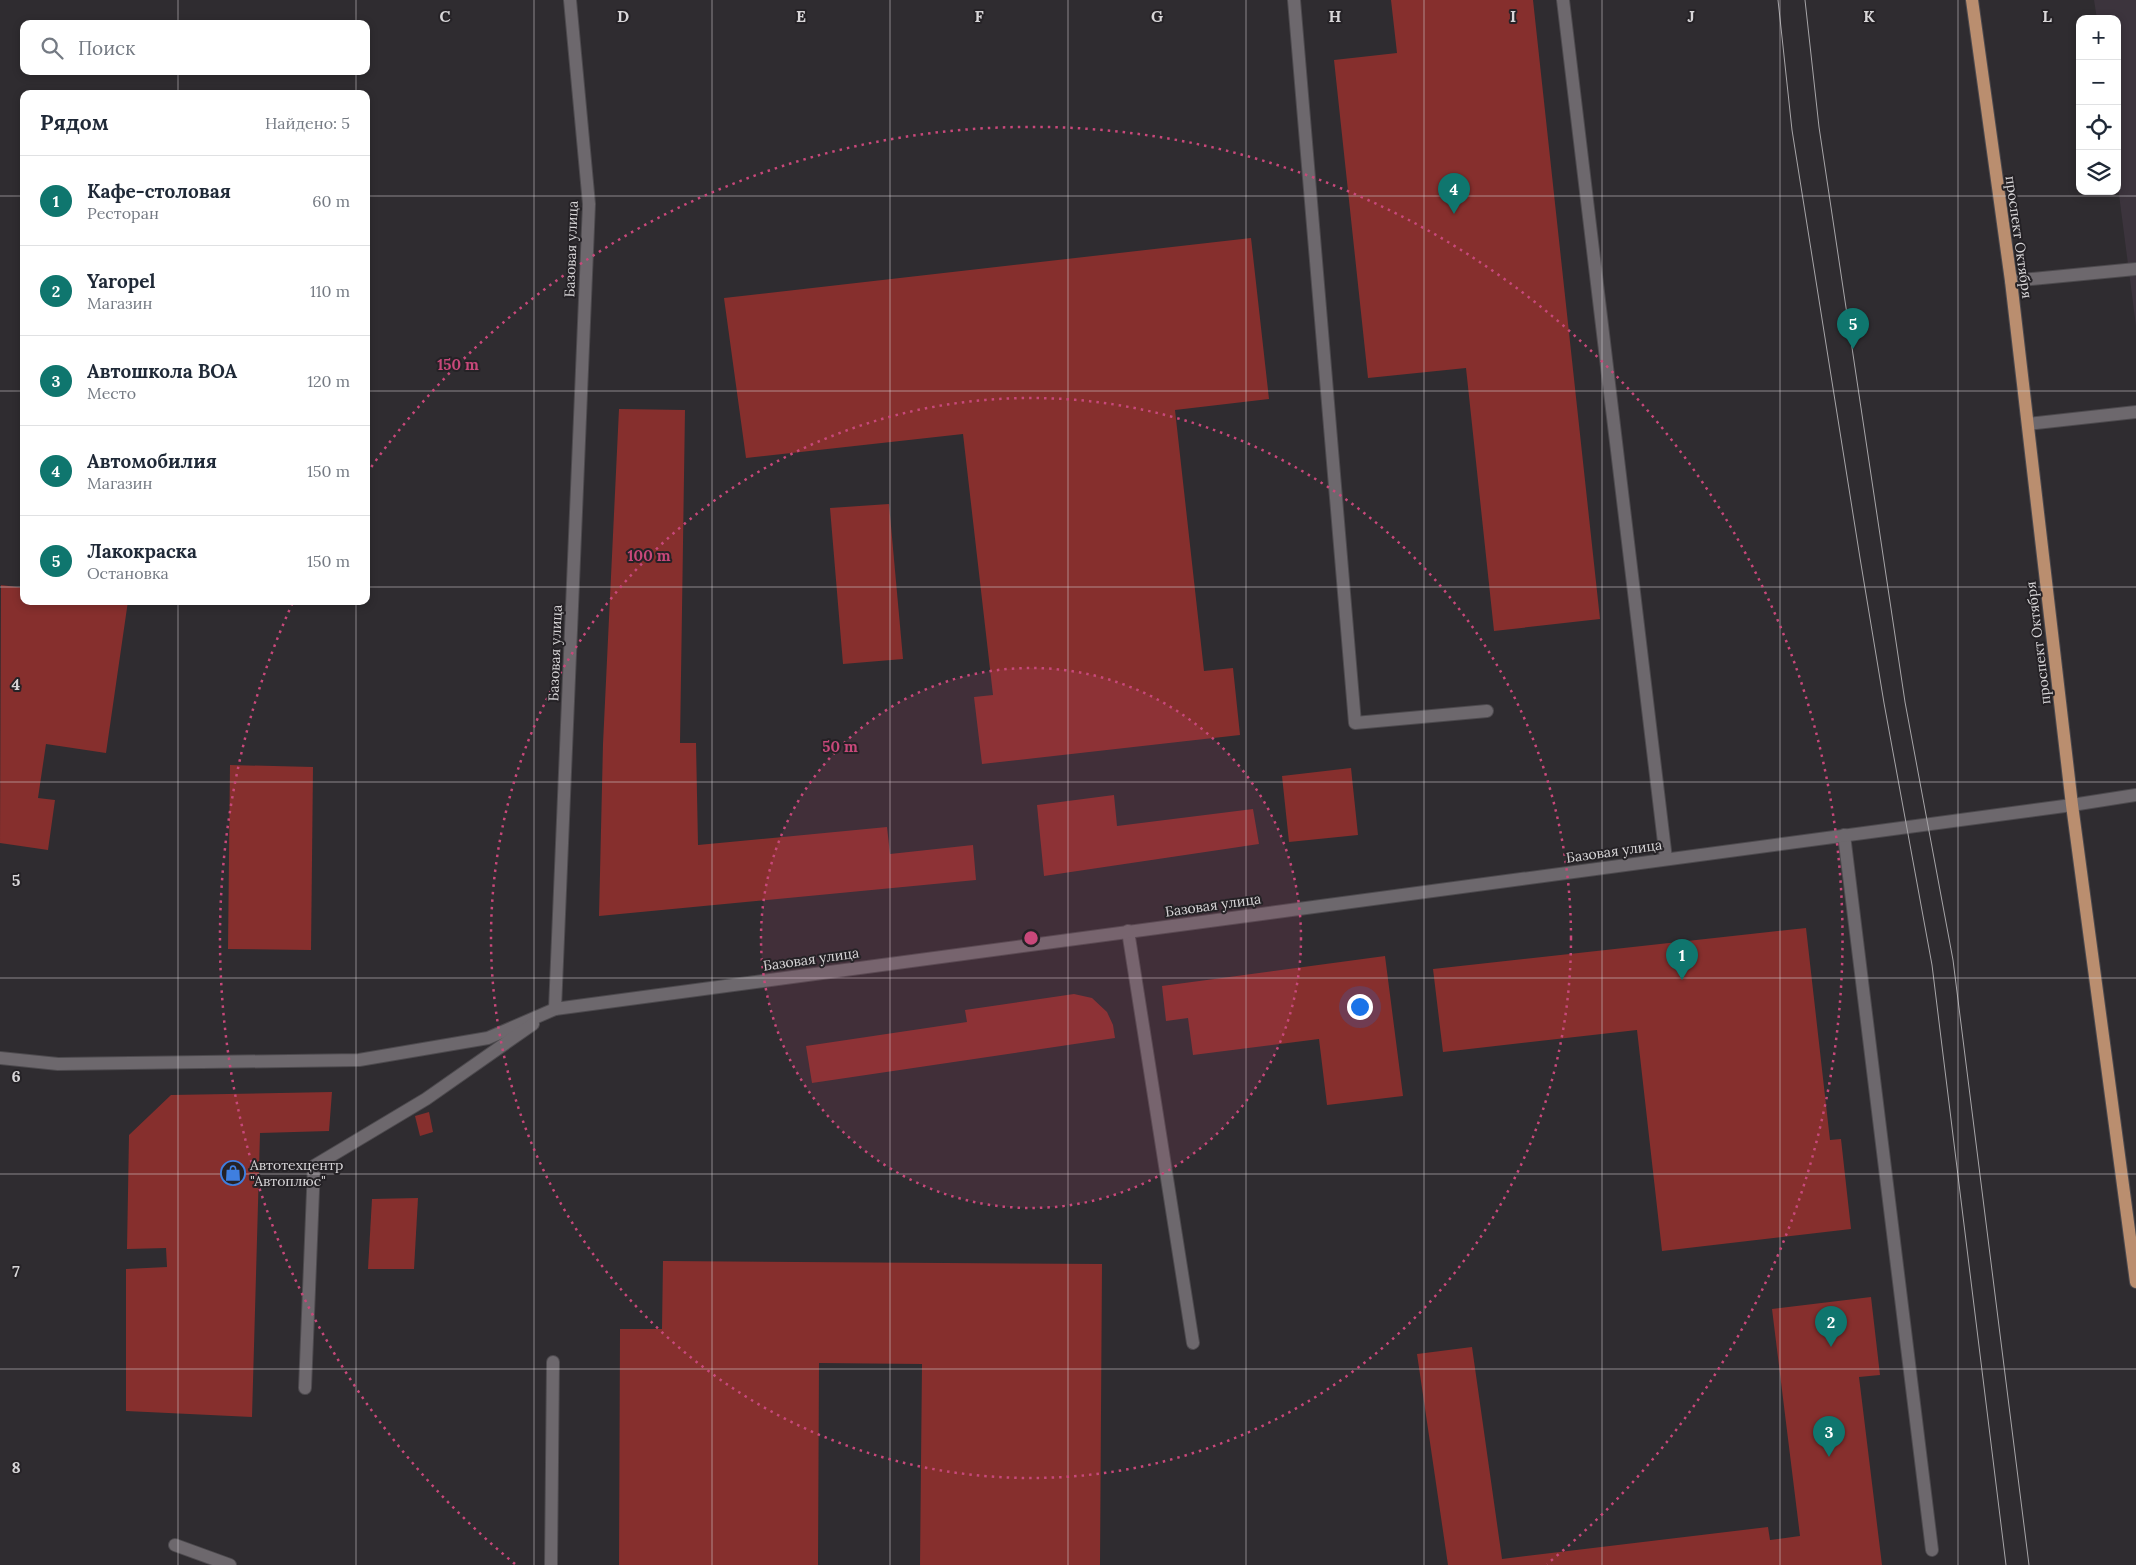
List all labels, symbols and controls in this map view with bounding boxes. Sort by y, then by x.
text: C [439,6,451,26]
text: D [617,6,629,26]
text: E [796,6,806,26]
text: F [974,6,984,26]
text: G [1151,6,1163,26]
text: H [1329,6,1342,26]
text: I [1510,6,1516,26]
text: J [1687,6,1695,26]
text: K [1863,6,1875,26]
text: L [2042,6,2052,26]
map controls [2076,15,2121,195]
button: + [2076,15,2121,60]
search box [20,20,370,75]
icon: search [38,34,66,62]
text: Поиск [78,36,135,60]
button: − [2076,60,2121,105]
button: locate [2076,105,2121,150]
text: Рядом [40,109,109,136]
text: Найдено: 5 [265,113,350,133]
button: layers [2076,150,2121,195]
pin: 4 [1438,173,1470,214]
street label: проспект Октября [2001,174,2037,300]
text: Кафе-столовая [87,179,231,203]
text: 1 [53,191,59,211]
text: 60 m [312,191,350,211]
street label: Базовая улица [560,200,582,298]
text: Ресторан [87,203,159,223]
text: Yaropel [87,269,155,293]
text: 2 [52,281,60,301]
text: 110 m [310,281,350,301]
text: Магазин [87,293,153,313]
pin: 5 [1837,308,1869,349]
text: 150 m [437,355,479,374]
text: Автошкола ВОА [87,359,237,383]
text: 3 [52,371,60,391]
text: 120 m [307,371,350,391]
text: Место [87,383,136,403]
text: Автомобилия [87,449,217,473]
text: 4 [52,461,60,481]
text: 150 m [307,461,350,481]
text: Магазин [87,473,153,493]
text: Лакокраска [87,539,197,563]
text: 100 m [628,546,671,565]
text: 5 [52,551,60,571]
text: 150 m [307,551,350,571]
text: Остановка [87,563,169,583]
street label: проспект Октября [2022,581,2054,705]
street label: Базовая улица [544,604,566,702]
text: 4 [12,674,21,694]
text: 50 m [822,737,858,756]
street label: Базовая улица [1565,835,1663,867]
text: 5 [12,870,21,890]
street label: Базовая улица [1164,889,1262,921]
centre of rings [1022,929,1040,947]
pin: 1 [1666,939,1698,980]
street label: Базовая улица [762,943,860,975]
your location [1347,994,1373,1020]
text: 6 [11,1066,21,1086]
place label: Автотехцентр "Автоплюс" [249,1156,343,1190]
shop icon: Автотехцентр "Автоплюс" [220,1160,246,1186]
text: 7 [12,1261,20,1281]
pin: 2 [1815,1306,1847,1347]
pin: 3 [1813,1416,1845,1457]
text: 8 [11,1457,21,1477]

